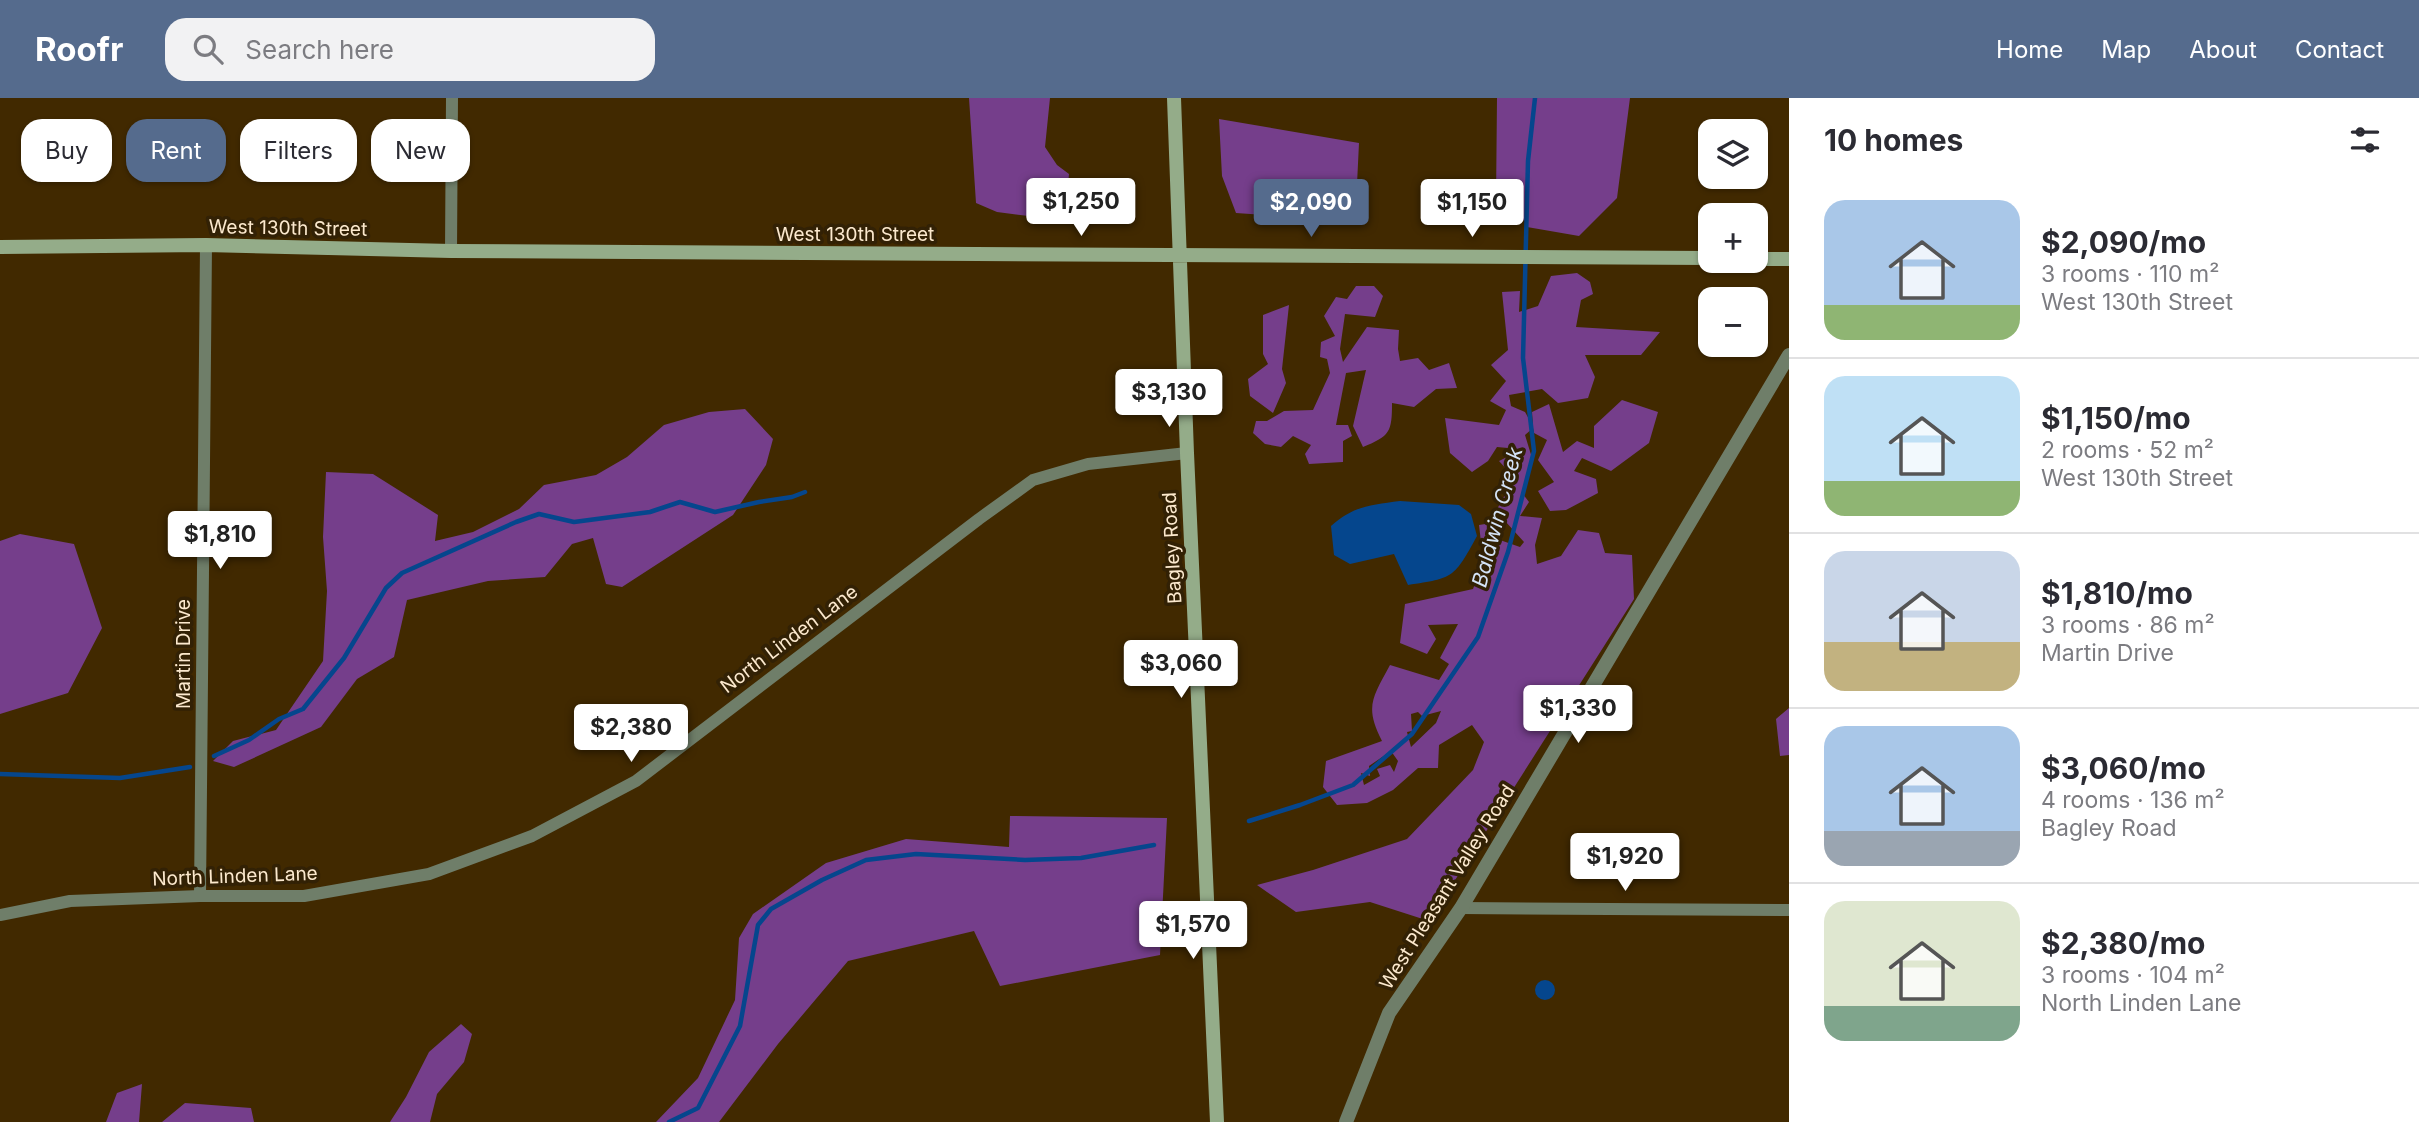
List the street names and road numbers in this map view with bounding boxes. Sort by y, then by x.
street label: West 130th Street [209,215,367,241]
street label: West 130th Street [776,223,934,246]
street label: Bagley Road [1158,492,1186,604]
street label: North Linden Lane [716,580,862,698]
street label: Martin Drive [172,599,195,709]
street label: West Pleasant Valley Road [1374,780,1520,994]
street label: North Linden Lane [152,862,318,890]

